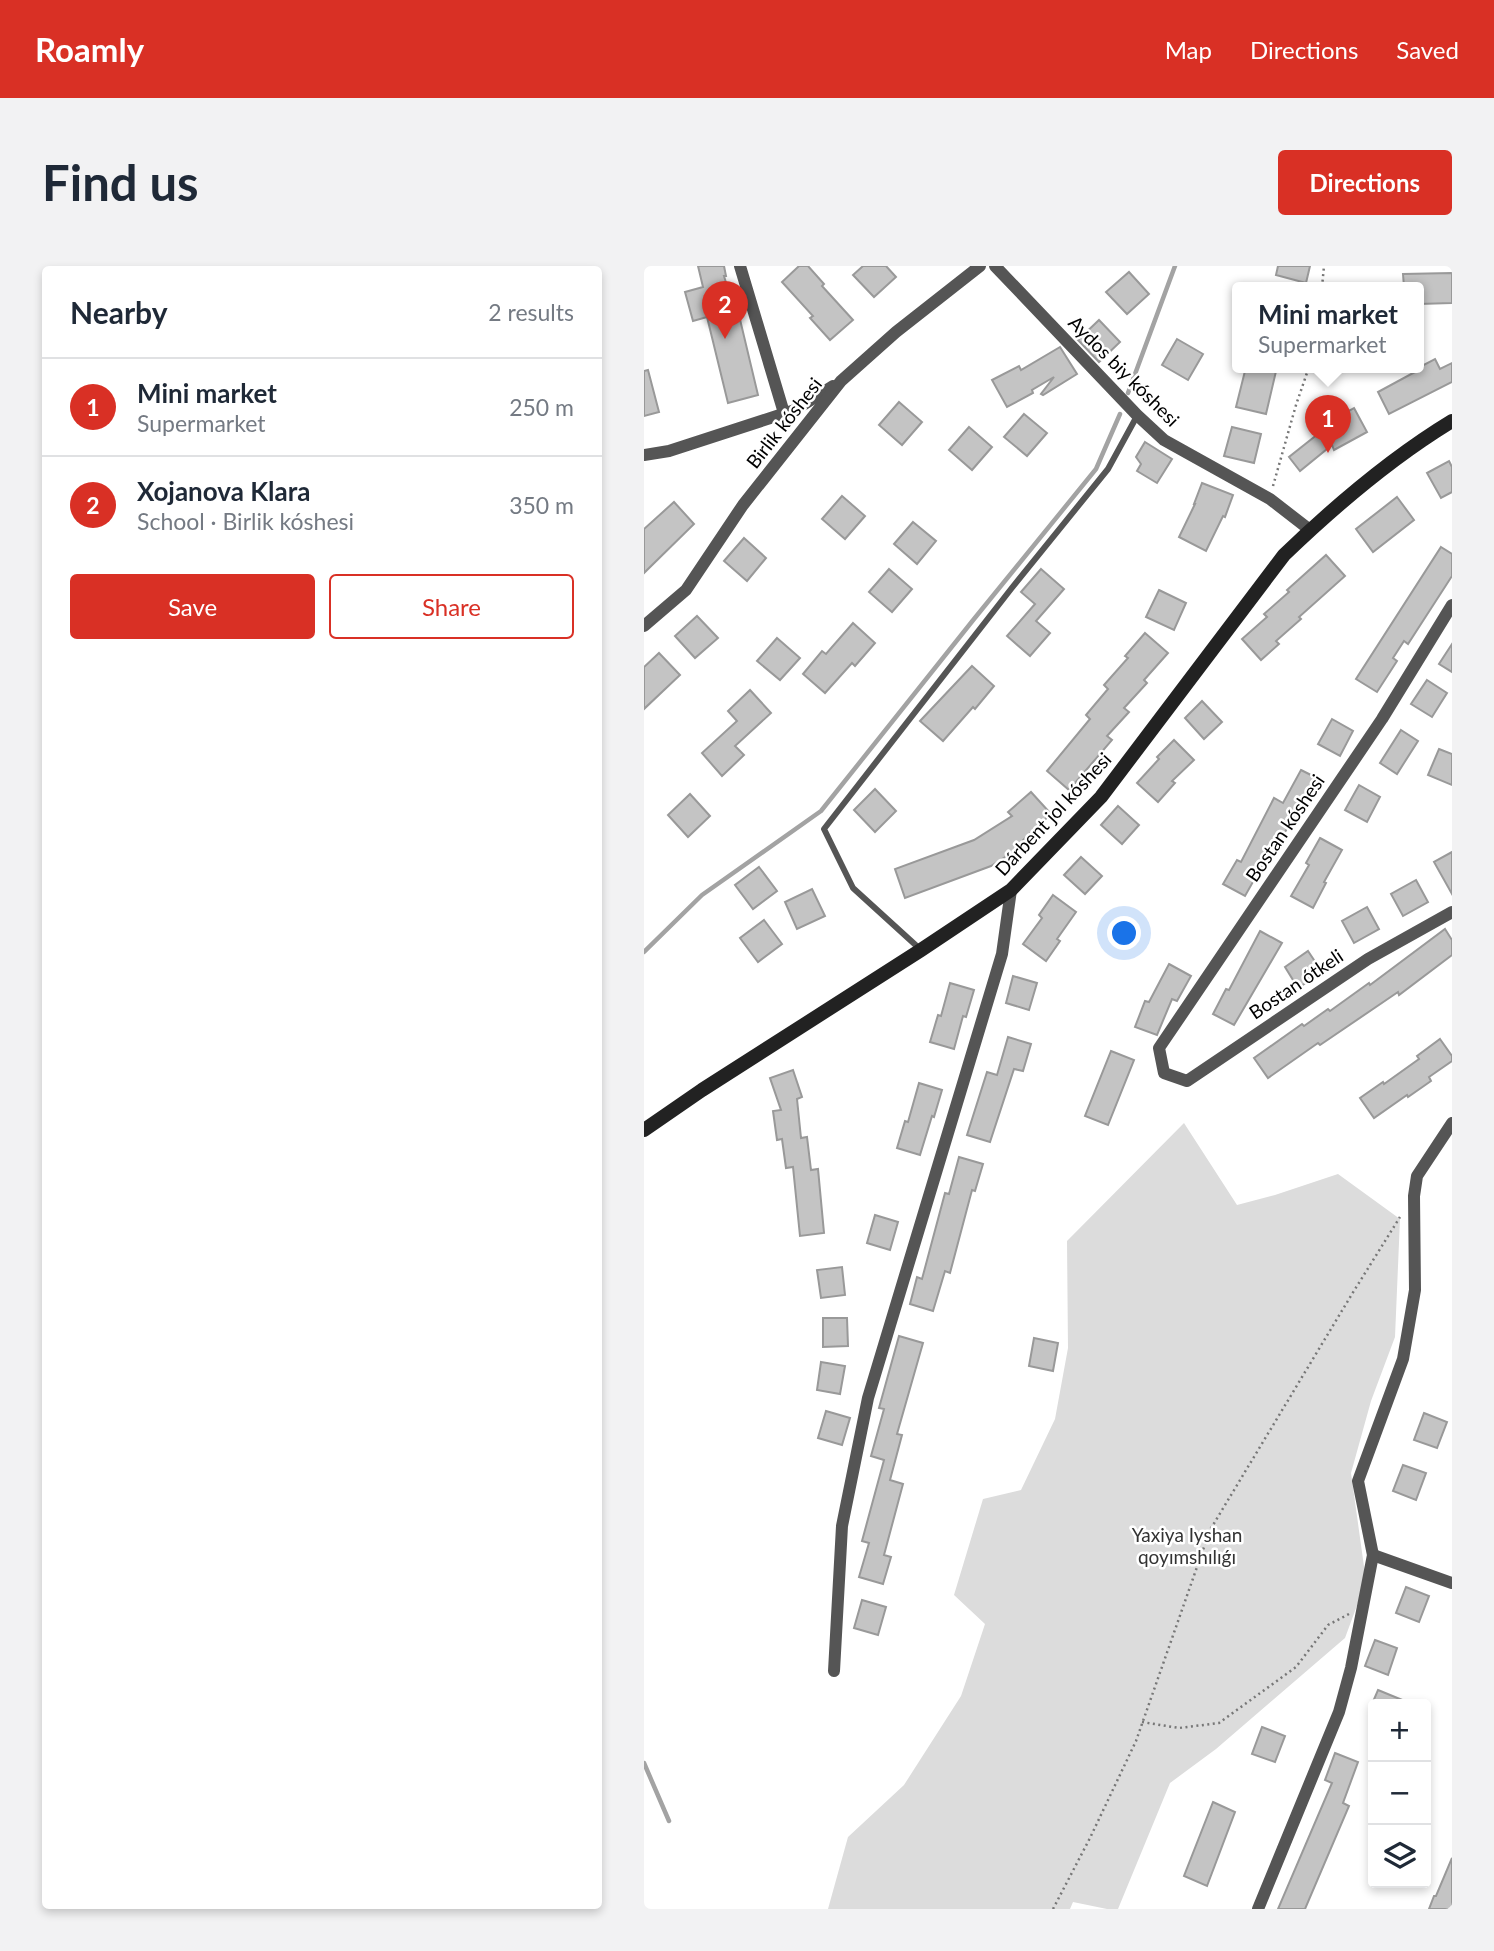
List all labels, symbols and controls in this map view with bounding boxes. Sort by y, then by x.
text: Roamly [35,29,144,69]
text: Map [1165,35,1212,64]
text: Directions [1250,35,1358,64]
text: Saved [1396,35,1459,64]
button: Directions [1278,150,1452,215]
text: Find us [42,153,199,211]
pin: 2 [702,281,748,339]
popup [1232,282,1424,373]
text: Nearby [70,294,168,330]
text: 2 results [488,298,574,326]
text: Mini market [1258,298,1398,330]
street label: Aydos biy kóshesi [1064,311,1184,431]
text: Supermarket [1258,330,1387,358]
street label: Birlik kóshesi [741,373,826,473]
text: Mini market [137,377,277,409]
text: 1 [86,393,100,421]
text: 250 m [509,393,574,421]
pin: 1 [1305,395,1351,453]
text: Supermarket [137,409,266,437]
text: Xojanova Klara [137,475,310,507]
text: 2 [86,491,100,519]
text: 350 m [509,491,574,519]
text: School · Birlik kóshesi [137,507,354,535]
button: Save [70,574,315,639]
button: Share [329,574,574,639]
street label: Dárbent jol kóshesi [990,747,1115,880]
street label: Bostan kóshesi [1240,770,1329,886]
your location [1107,916,1141,950]
street label: Bostan ótkeli [1244,944,1347,1023]
park label: Yaxiya Iyshan qoyımshılıǵı [1132,1523,1242,1568]
map controls [1368,1699,1431,1888]
button: + [1368,1699,1431,1762]
button: − [1368,1762,1431,1825]
button: layers [1368,1825,1431,1888]

